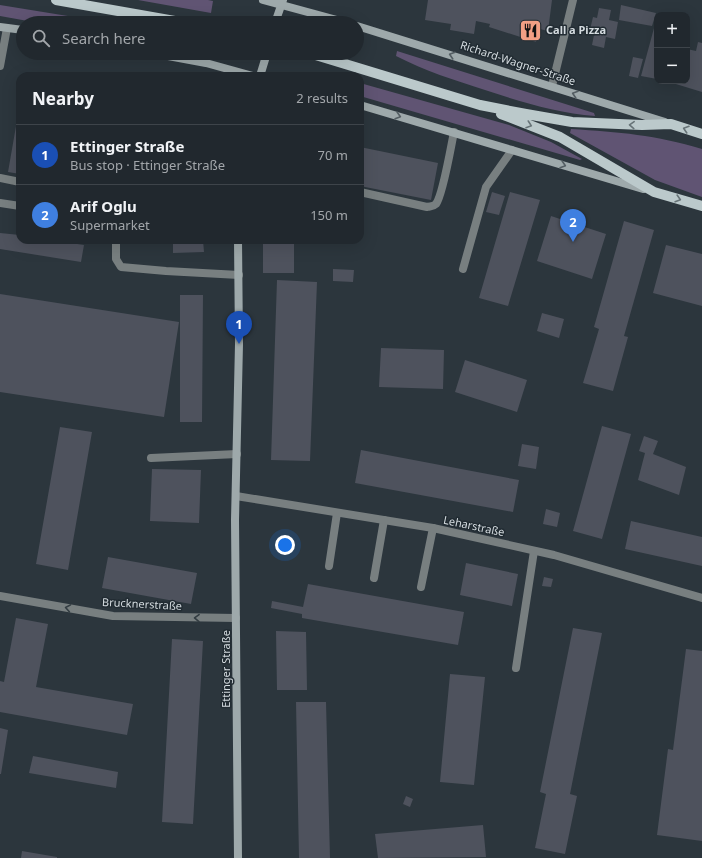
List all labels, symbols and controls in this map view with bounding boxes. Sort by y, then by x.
map controls [654,12,690,84]
button: + [654,12,690,48]
search box [16,16,364,60]
restaurant icon: Call a Pizza [517,17,543,43]
place label: Call a Pizza [546,22,606,37]
icon: search [30,27,52,49]
text: Search here [62,28,145,48]
street label: Richard-Wagner-Straße [459,37,578,88]
button: − [654,48,690,84]
one-way arrow [448,51,455,59]
text: Nearby [32,87,94,110]
text: 2 results [296,89,348,107]
one-way arrow [572,90,579,99]
one-way arrow [394,111,401,120]
one-way arrow [525,120,532,129]
one-way arrow [629,120,635,129]
one-way arrow [683,125,690,134]
text: Ettinger Straße [70,136,184,156]
text: 1 [41,146,49,164]
text: 70 m [318,146,348,164]
text: Bus stop · Ettinger Straße [70,156,225,174]
one-way arrow [560,160,567,169]
one-way arrow [674,194,681,203]
text: Arif Oglu [70,196,137,216]
text: 2 [41,206,49,224]
text: 150 m [310,206,348,224]
pin: 2 [560,209,586,242]
text: Supermarket [70,216,150,234]
pin: 1 [226,311,252,344]
street label: Leharstraße [442,512,506,539]
your location [275,535,295,555]
street label: Brucknerstraße [102,594,182,613]
one-way arrow [65,604,71,613]
one-way arrow [194,613,200,622]
street label: Ettinger Straße [218,630,233,708]

